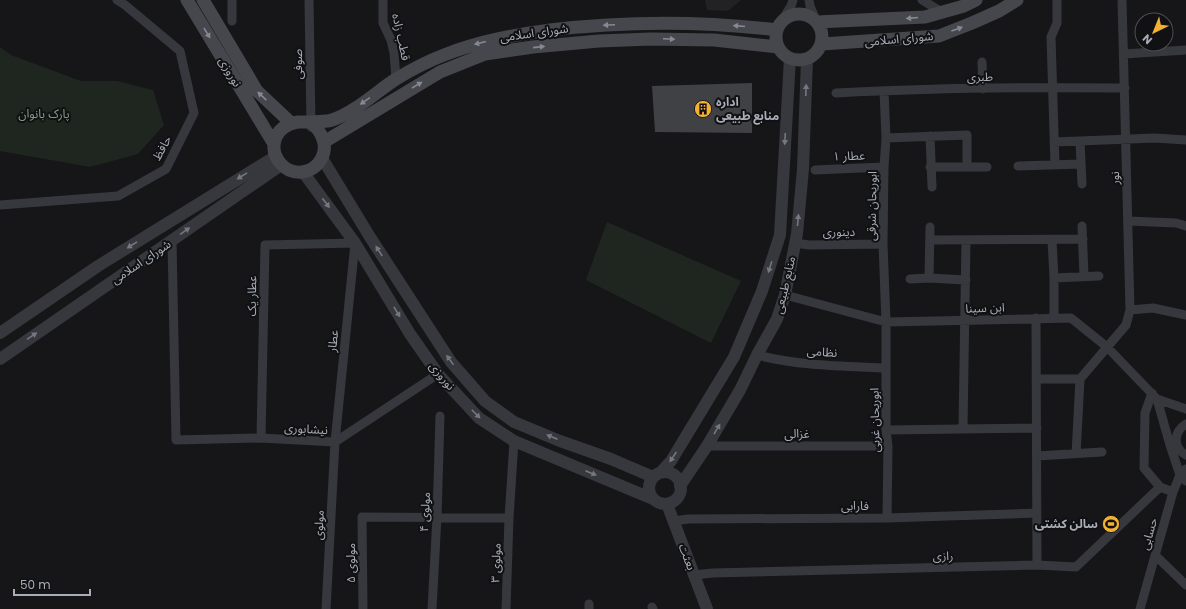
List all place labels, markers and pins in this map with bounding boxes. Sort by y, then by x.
place label: اداره منابع طبیعی [716,93,779,125]
building icon: اداره منابع طبیعی [693,99,713,119]
sports icon: سالن کشتی [1101,514,1121,534]
place label: سالن کشتی [1035,515,1098,532]

